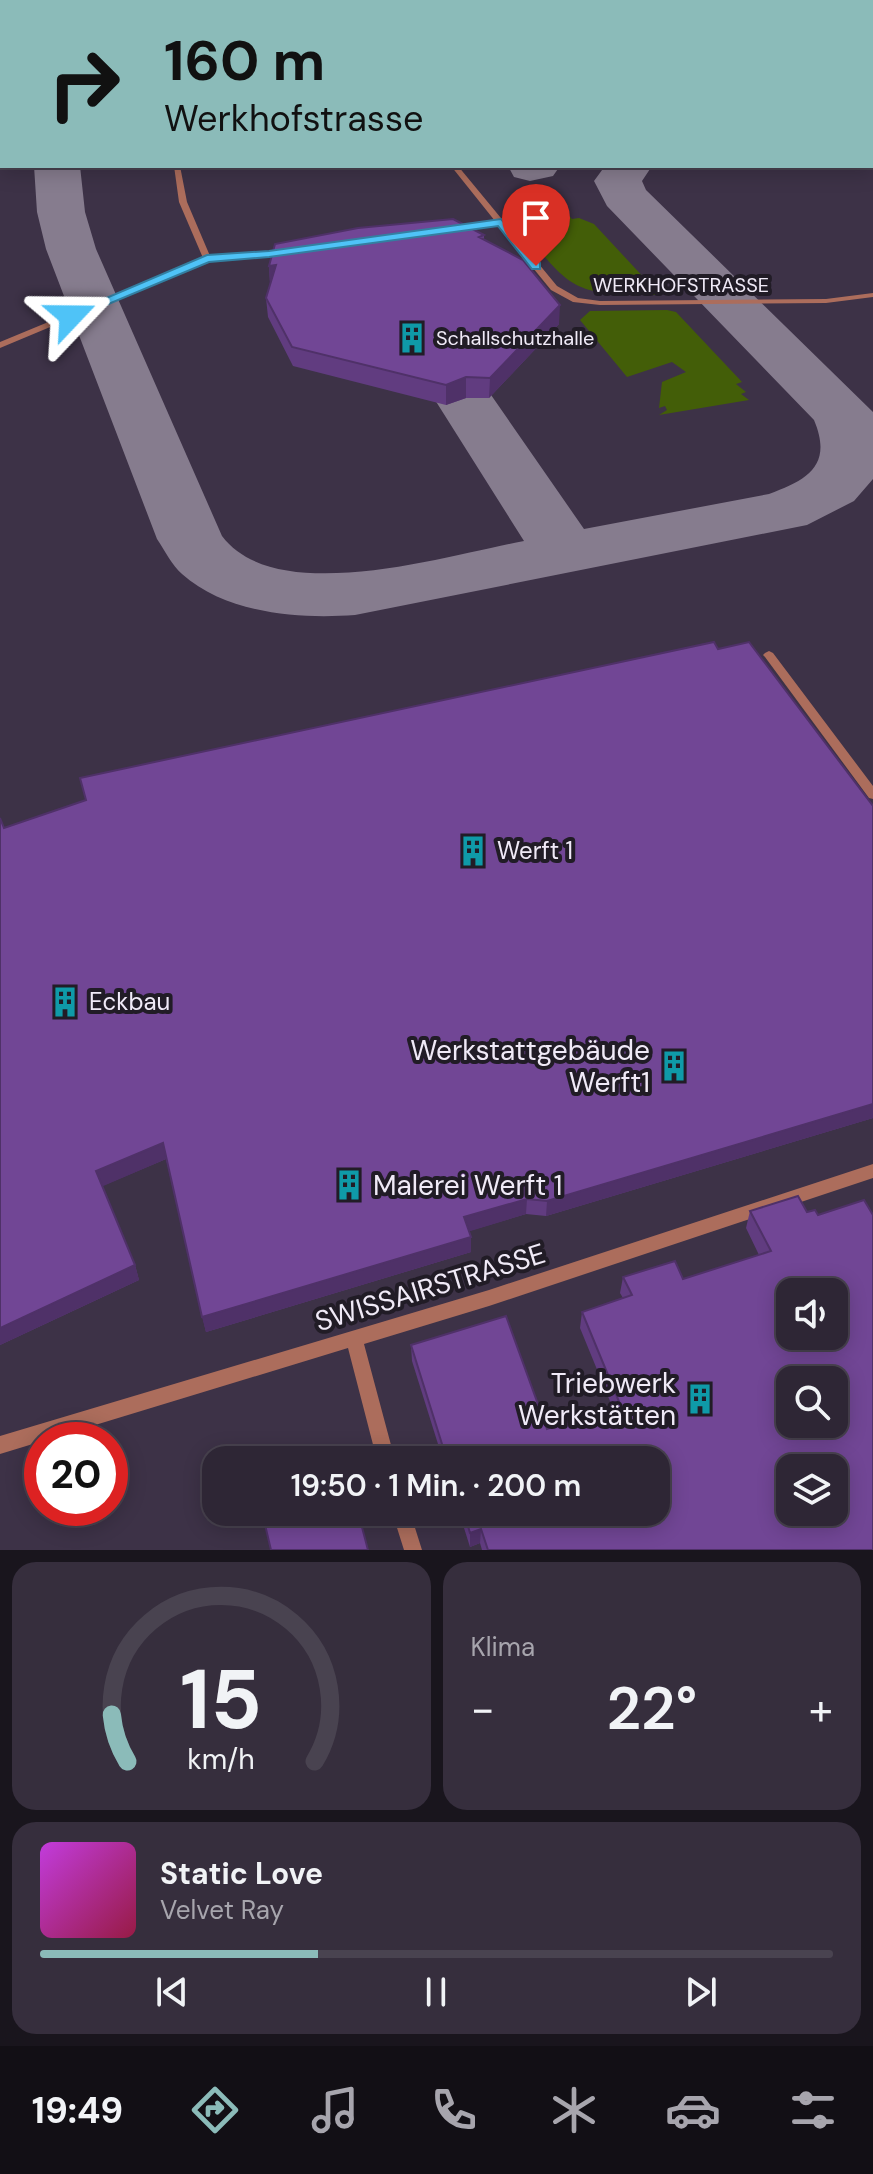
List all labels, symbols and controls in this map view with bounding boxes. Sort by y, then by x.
text: 160 m [164,24,325,97]
icon: right [32,32,136,136]
text: Werkhofstrasse [164,95,423,142]
pin [502,184,570,266]
icon: arrive [514,196,558,240]
street label: WERKHOFSTRASSE [593,272,769,298]
position arrow [29,274,113,358]
building icon: Schallschutzhalle [395,321,429,355]
place label: Schallschutzhalle [436,325,594,351]
building icon: Werft 1 [456,834,490,868]
place label: Werft 1 [497,835,573,866]
building icon: Eckbau [48,985,82,1019]
place label: Eckbau [89,986,170,1017]
place label: Werkstattgebäude Werft1 [410,1032,650,1101]
building icon: Werkstattgebäude Werft1 [657,1049,691,1083]
place label: Malerei Werft 1 [373,1167,562,1204]
building icon: Malerei Werft 1 [332,1168,366,1202]
street label: SWISSAIRSTRASSE [311,1235,550,1340]
map controls [776,1278,848,1526]
button: sound [776,1278,848,1350]
place label: Triebwerk Werkstätten [518,1365,676,1434]
button: search [776,1366,848,1438]
building icon: Triebwerk Werkstätten [683,1382,717,1416]
speed limit sign: 20 [24,1422,128,1526]
button: layers [776,1454,848,1526]
text: 19:50 · 1 Min. · 200 m [291,1466,581,1505]
text: Klima [471,1630,535,1664]
text: 15 [180,1645,262,1754]
text: 22° [606,1669,697,1748]
text: − [471,1680,495,1738]
text: + [809,1680,833,1738]
text: km/h [187,1741,255,1778]
text: Static Love [160,1854,323,1893]
text: Velvet Ray [160,1893,284,1927]
icon: previous [150,1970,194,2014]
icon: pause [414,1970,458,2014]
icon: next [679,1970,723,2014]
icon: directions [187,2082,243,2138]
icon: music [307,2082,363,2138]
icon: phone [426,2082,482,2138]
icon: climate [546,2082,602,2138]
icon: car [665,2082,721,2138]
icon: filters [785,2082,841,2138]
text: 19:49 [32,2087,123,2134]

